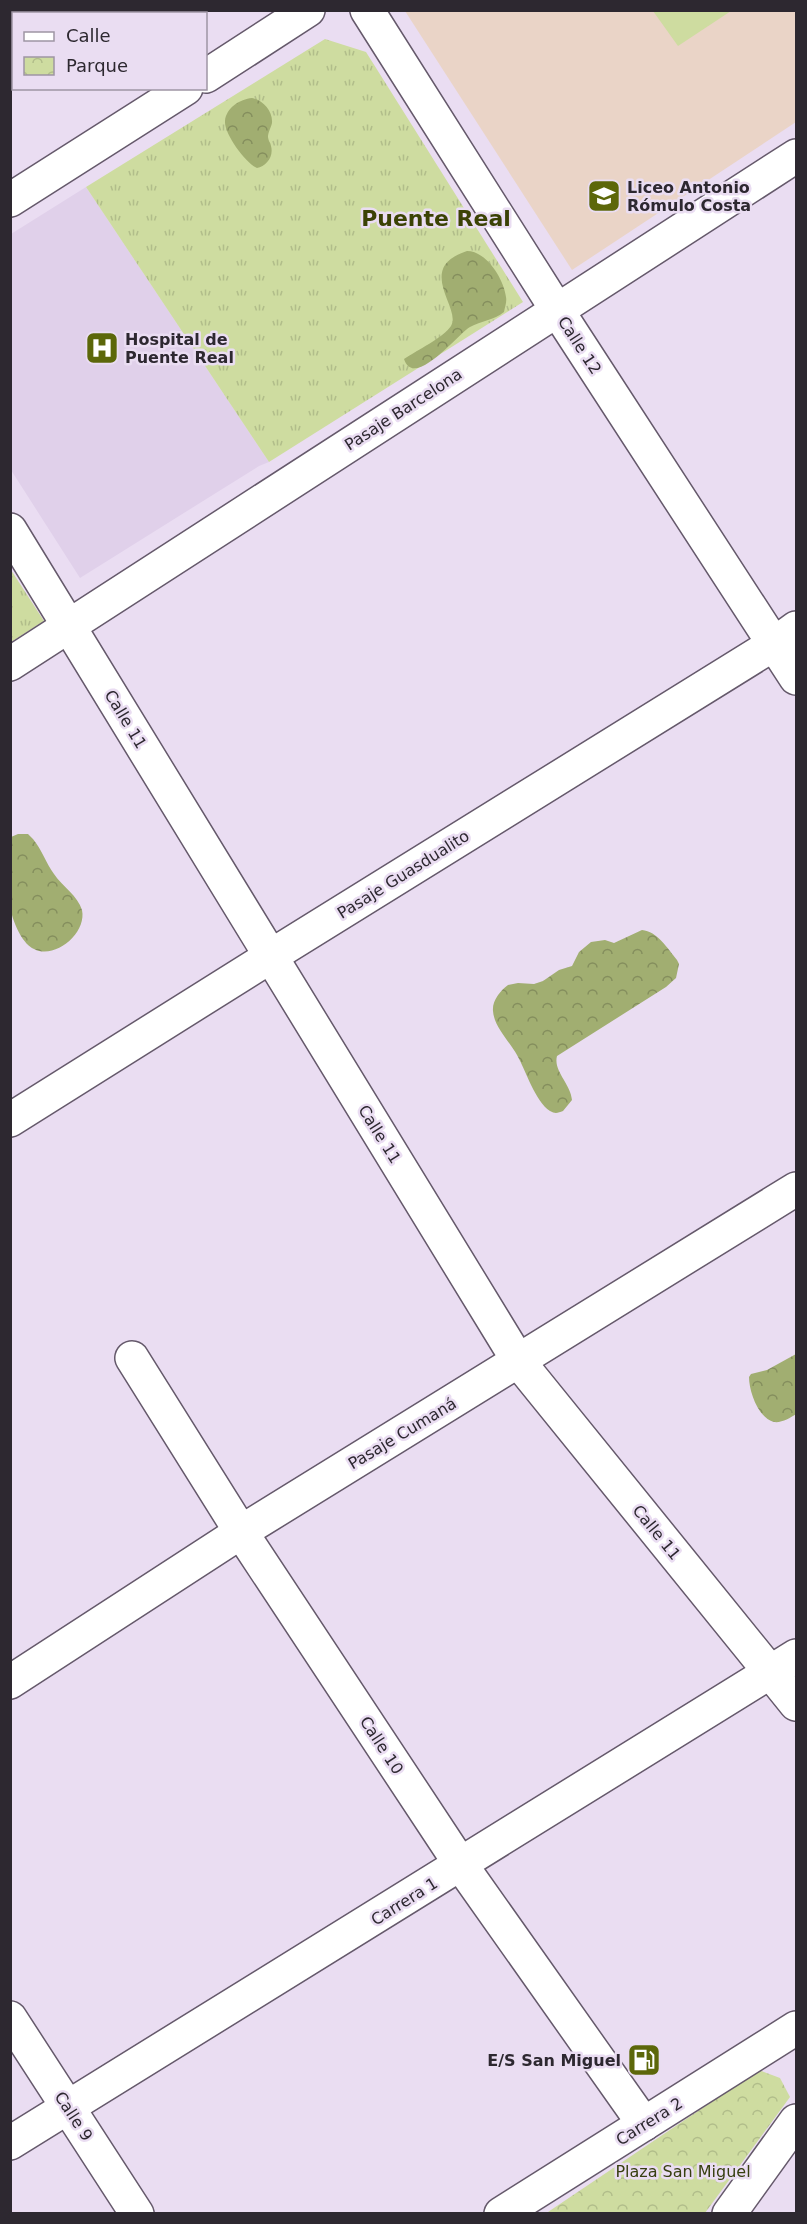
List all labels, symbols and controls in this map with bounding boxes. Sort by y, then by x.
legend [12,12,207,90]
text: Calle [66,25,111,46]
text: Parque [66,55,128,76]
school or university icon: Liceo Antonio Rómulo Costa [586,178,622,214]
place label: Liceo Antonio Rómulo Costa [627,178,751,215]
district label: Puente Real [361,206,511,231]
street label: Calle 12 [554,313,605,378]
hospital icon: Hospital de Puente Real [84,330,120,366]
place label: Hospital de Puente Real [125,330,234,367]
street label: Pasaje Barcelona [341,364,466,454]
street label: Calle 11 [101,686,150,752]
street label: Pasaje Guasdualito [334,826,473,923]
street label: Calle 11 [354,1102,405,1167]
street label: Pasaje Cumaná [345,1394,460,1473]
street label: Calle 11 [629,1501,684,1564]
street label: Calle 10 [356,1713,407,1778]
street label: Carrera 1 [367,1873,441,1929]
fuel station icon: E/S San Miguel [626,2042,662,2078]
place label: E/S San Miguel [487,2051,621,2070]
street label: Calle 9 [51,2088,97,2145]
street label: Carrera 2 [612,2093,686,2149]
park label: Plaza San Miguel [615,2162,751,2181]

